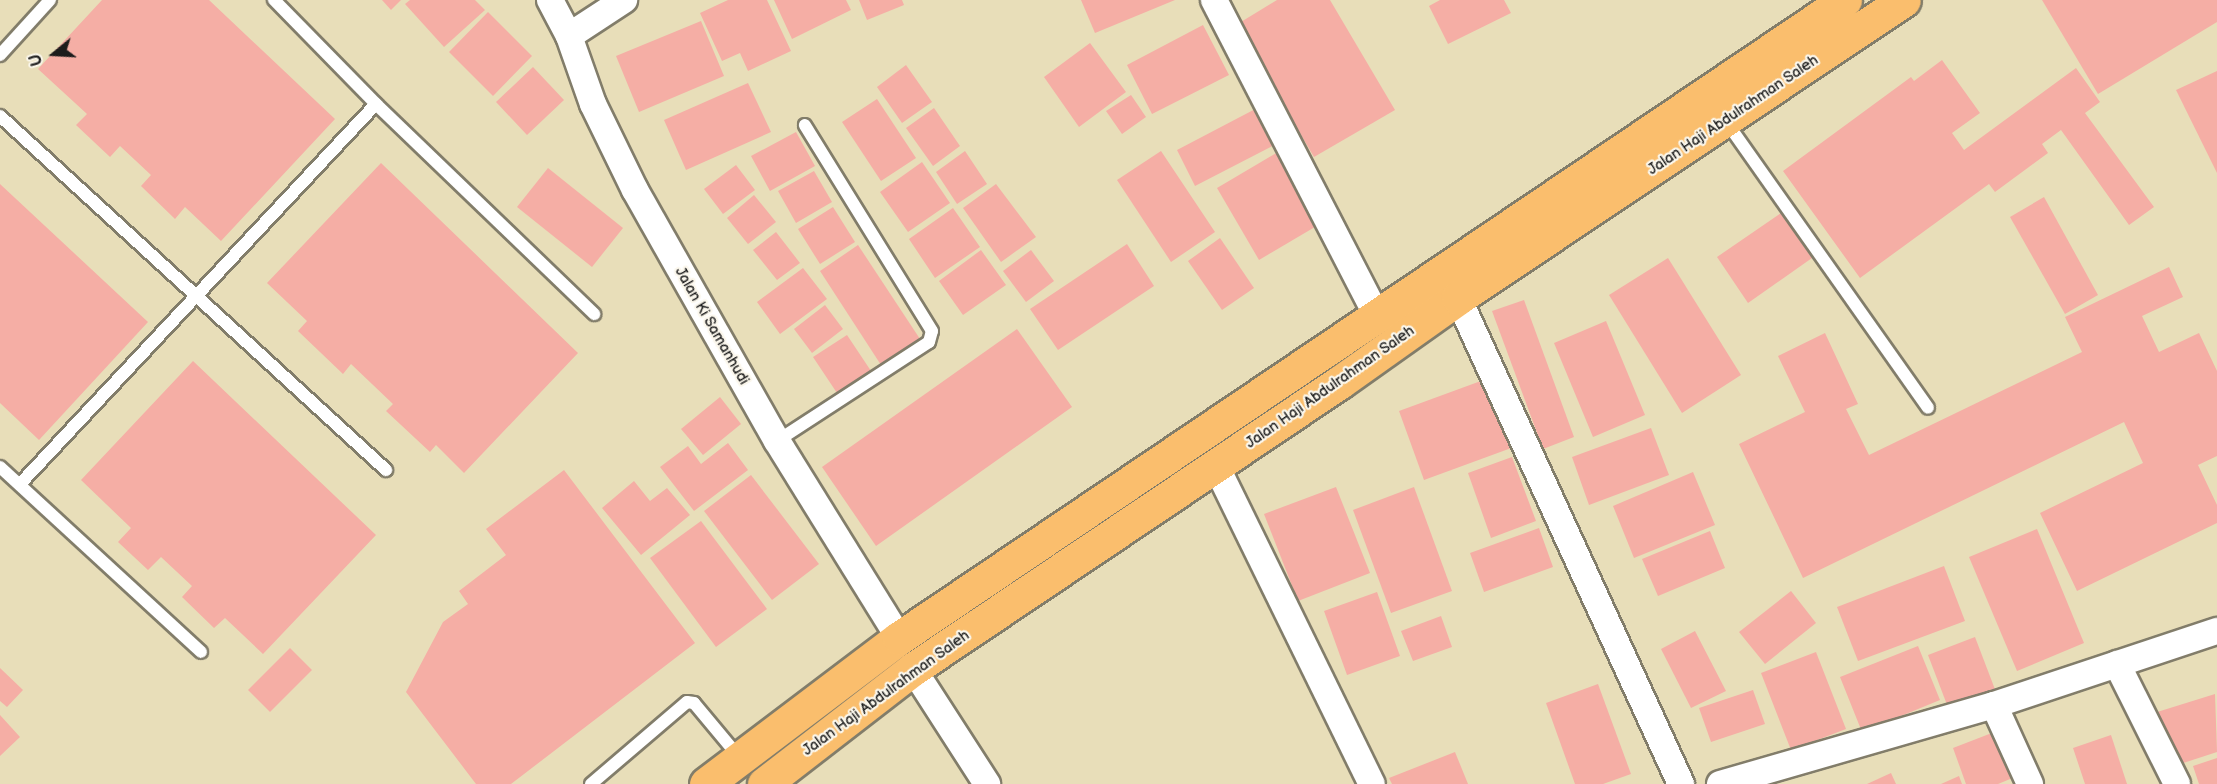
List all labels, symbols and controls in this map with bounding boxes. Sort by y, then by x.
north arrow [24,24,84,84]
text: U [26,51,47,68]
street label: Jalan Haji Abdulrahman Saleh [1644,51,1822,179]
street label: Jalan Ki Samanhudi [671,264,753,388]
street label: Jalan Haji Abdulrahman Saleh [1242,322,1418,452]
street label: Jalan Haji Abdulrahman Saleh [799,626,973,760]

